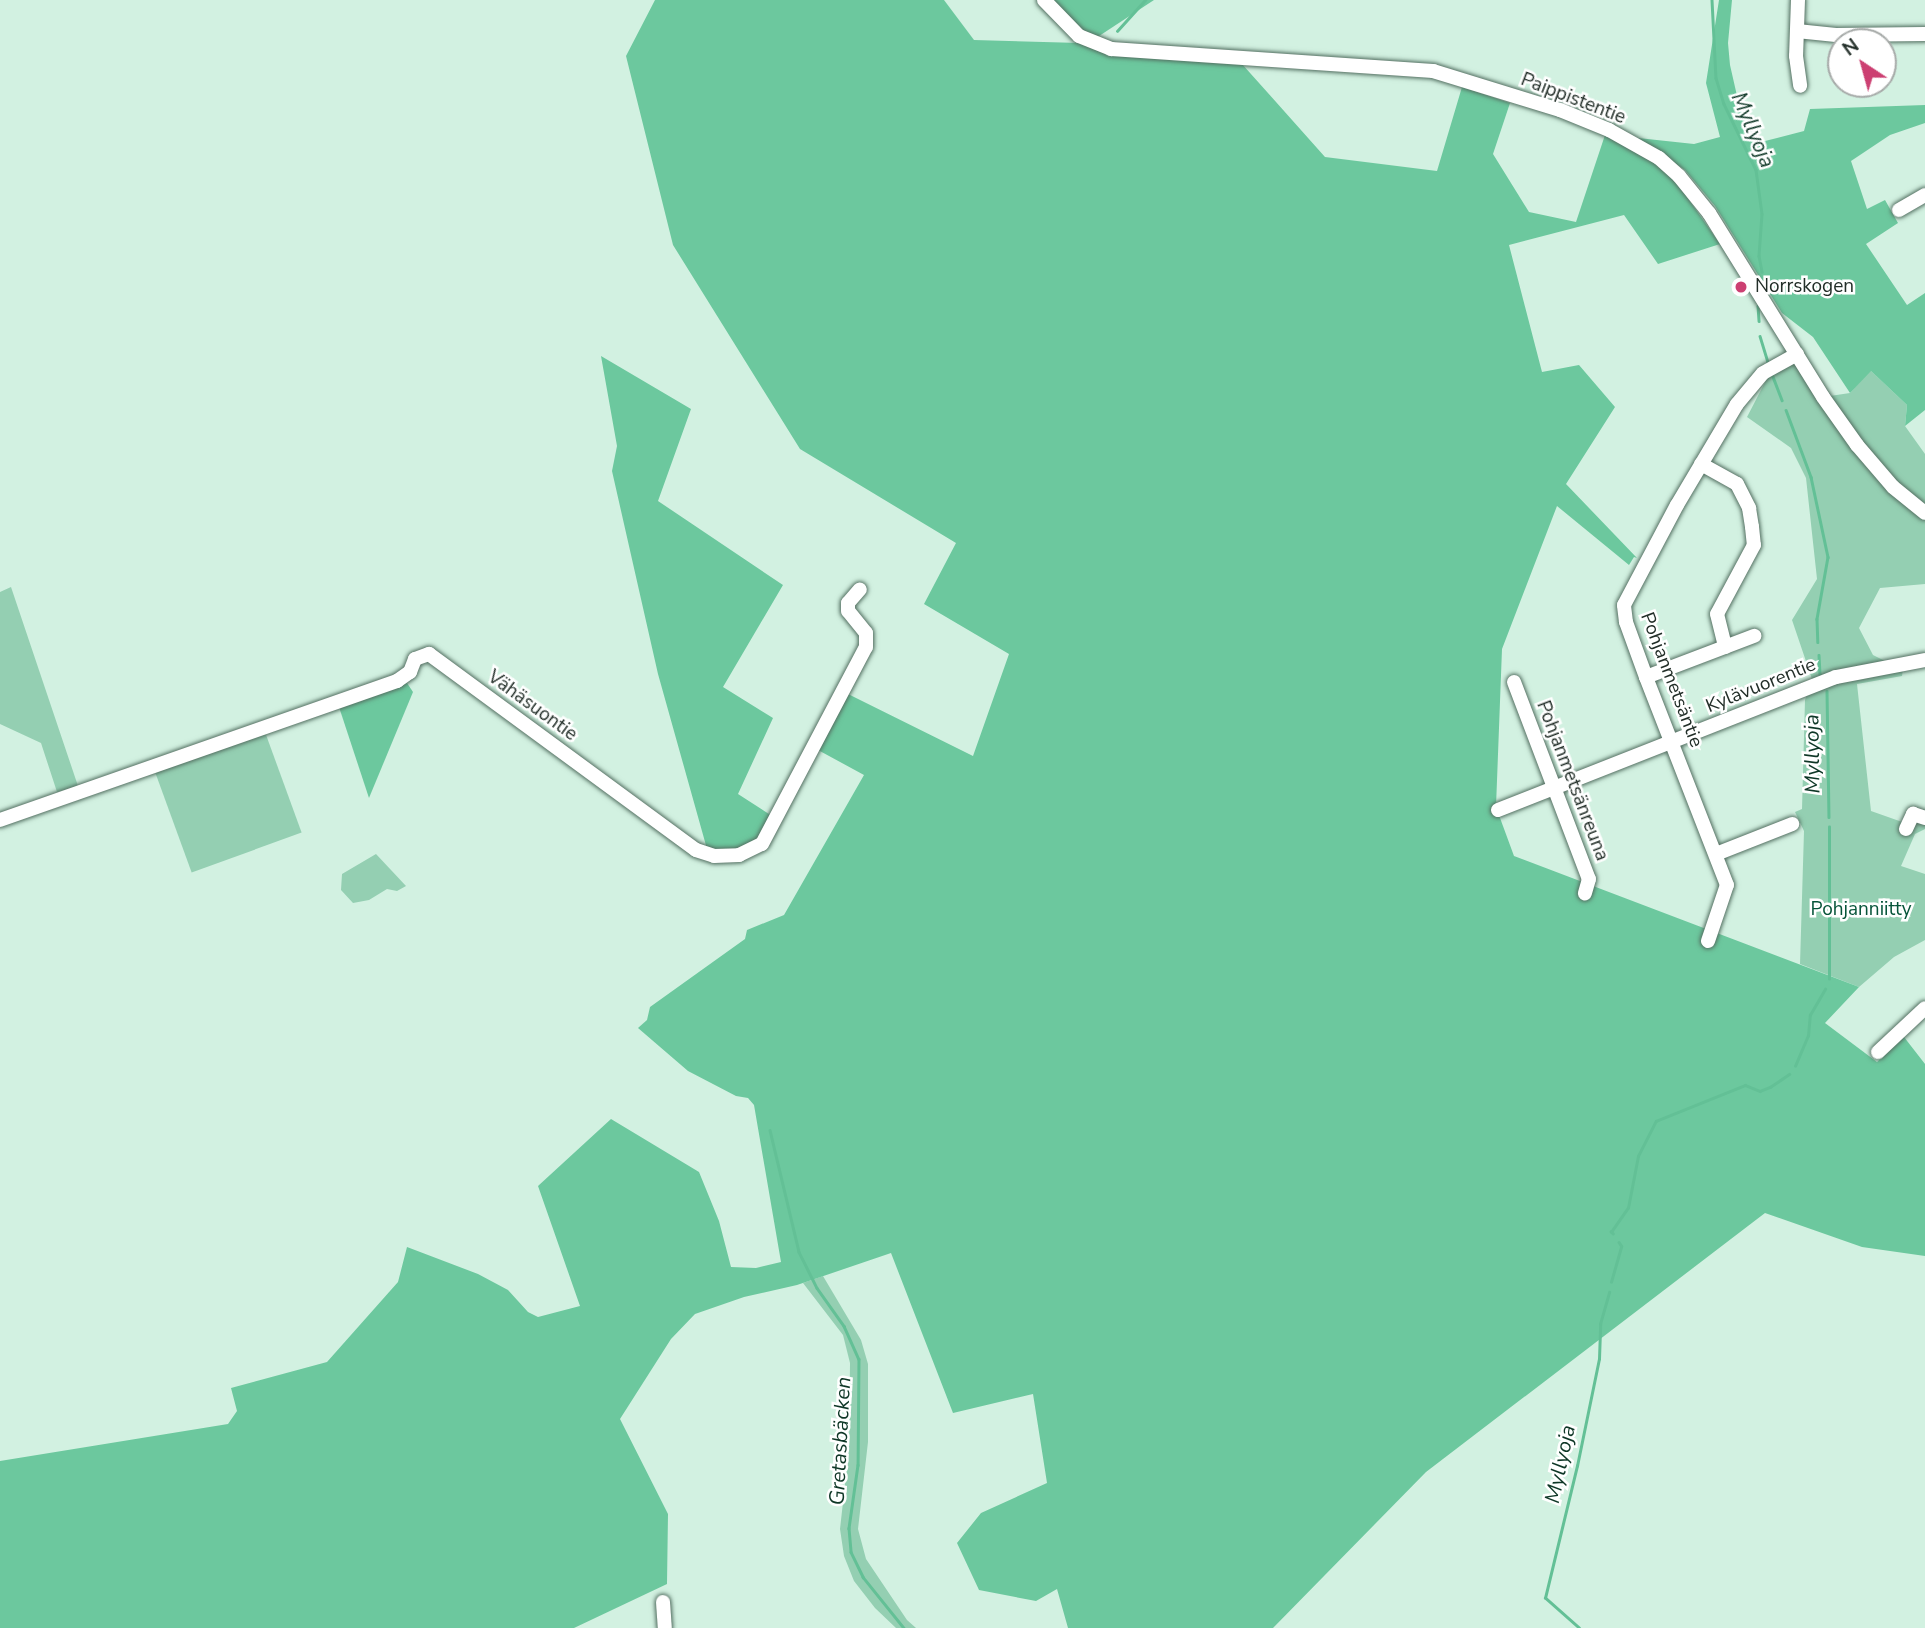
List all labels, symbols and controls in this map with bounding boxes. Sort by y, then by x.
north arrow [1827,28,1897,98]
text: N [1837,33,1864,62]
street label: Paippistentie [1517,69,1629,129]
water label: Myllyoja [1726,89,1780,171]
place label: Norrskogen [1755,276,1854,298]
marker: Norrskogen [1733,279,1749,295]
street label: Pohjanmetsäntie [1635,609,1707,751]
street label: Kylävuorentie [1703,654,1819,718]
street label: Vähäsuontie [483,666,581,746]
street label: Pohjanmetsänreuna [1531,698,1613,864]
water label: Myllyoja [1799,714,1825,794]
park label: Pohjanniitty [1811,899,1911,921]
water label: Gretasbäcken [824,1376,856,1506]
water label: Myllyoja [1539,1423,1581,1505]

